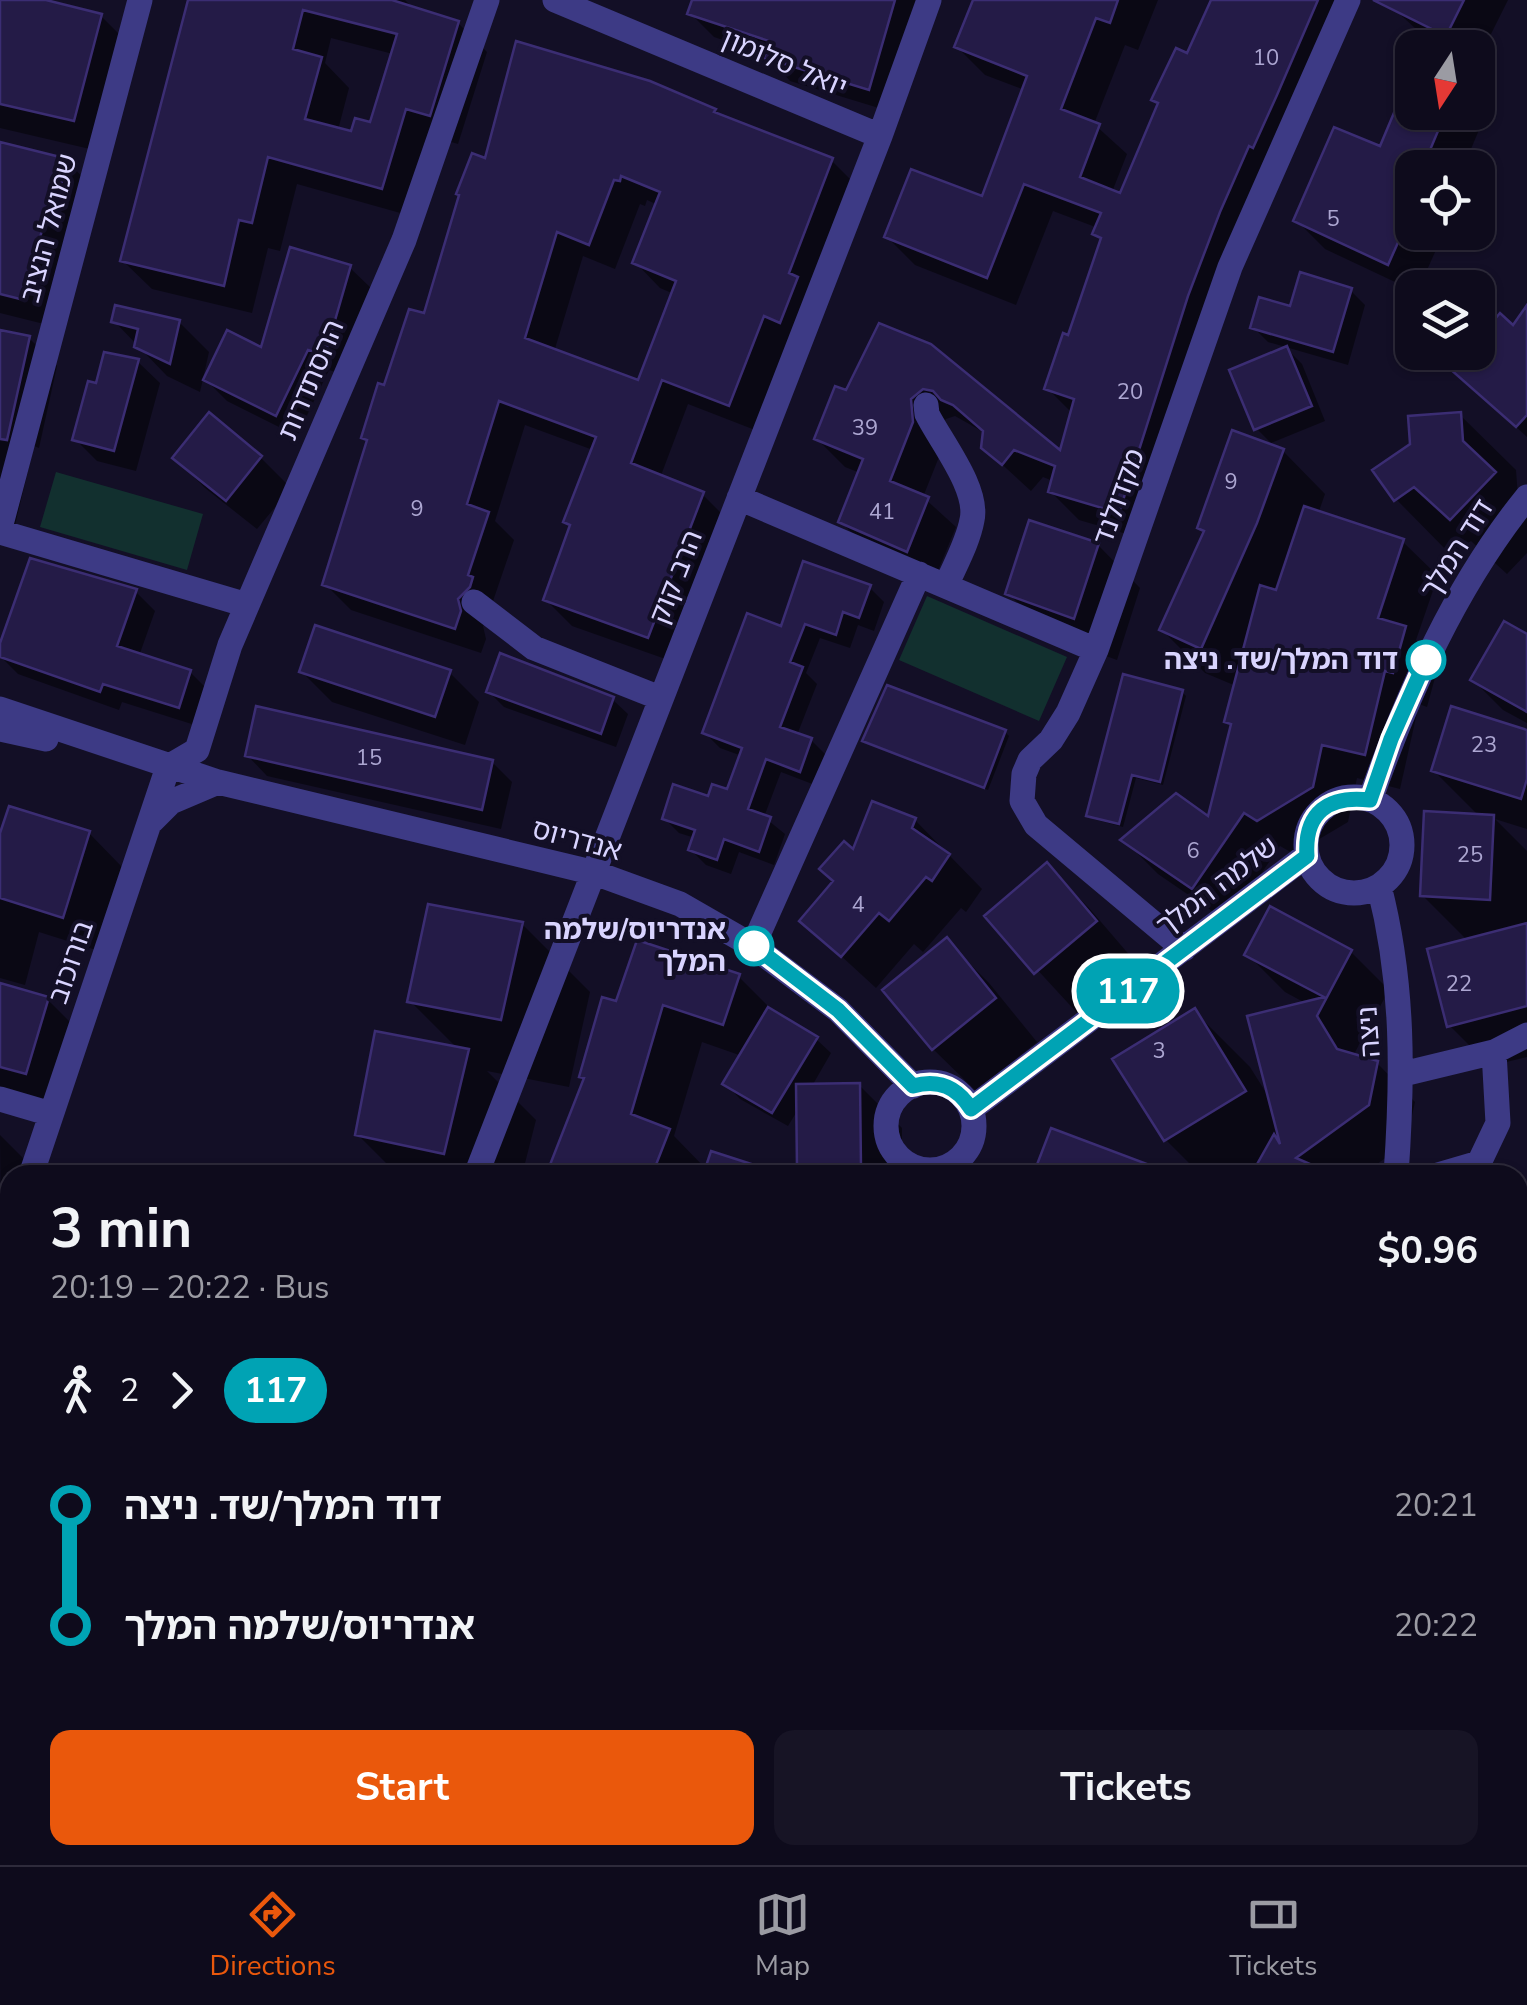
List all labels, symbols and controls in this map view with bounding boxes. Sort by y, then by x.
street label: יואל סלומון [715,20,853,106]
north arrow [1395,30,1495,130]
map controls [1395,30,1495,370]
house number: 10 [1253,43,1279,73]
street label: שמואל הנציב [11,150,87,306]
button: locate [1395,150,1495,250]
house number: 5 [1326,204,1340,234]
button: layers [1395,270,1495,370]
street label: ההסתדרות [269,314,353,446]
house number: 20 [1117,377,1143,407]
house number: 39 [852,413,878,443]
street label: מקדולנד [1084,443,1154,551]
house number: 9 [1224,467,1238,497]
street label: דוד המלך [1411,492,1503,606]
house number: 9 [410,494,424,524]
house number: 41 [869,497,895,527]
street label: הרב קוק [640,525,712,629]
place label: דוד המלך/שד. ניצה [1164,641,1398,679]
marker: דוד המלך/שד. ניצה [1407,641,1445,679]
house number: 23 [1471,730,1497,760]
house number: 15 [356,743,382,773]
street label: אנדריוס [528,810,626,870]
street label: שלמה המלך [1148,828,1286,944]
house number: 6 [1186,836,1200,866]
house number: 25 [1457,840,1483,870]
house number: 4 [851,890,865,920]
place label: אנדריוס/שלמה המלך [544,911,726,981]
street label: בורוכוב [39,915,103,1009]
marker: אנדריוס/שלמה המלך [735,927,773,965]
line badge: 117 [1070,958,1186,1024]
text: 117 [1096,968,1160,1015]
house number: 22 [1446,969,1472,999]
street label: ניצה [1348,1005,1390,1059]
house number: 3 [1152,1036,1166,1066]
text: 3 min [50,1191,192,1266]
text: $0.96 [1377,1225,1478,1276]
text: 20:19 – 20:22 · Bus [50,1266,329,1309]
icon: walk [50,1363,105,1418]
icon: forward [154,1363,209,1418]
text: 117 [244,1367,307,1414]
text: 2 [120,1369,139,1412]
text: דוד המלך/שד. ניצה [124,1481,442,1532]
text: 20:21 [1394,1484,1478,1527]
text: אנדריוס/שלמה המלך [124,1601,475,1652]
text: 20:22 [1394,1604,1478,1647]
button: Start [50,1730,754,1845]
button: Tickets [774,1730,1478,1845]
tab: Directions [210,1887,336,1985]
tab: Map [755,1887,810,1985]
tab: Tickets [1229,1887,1317,1985]

